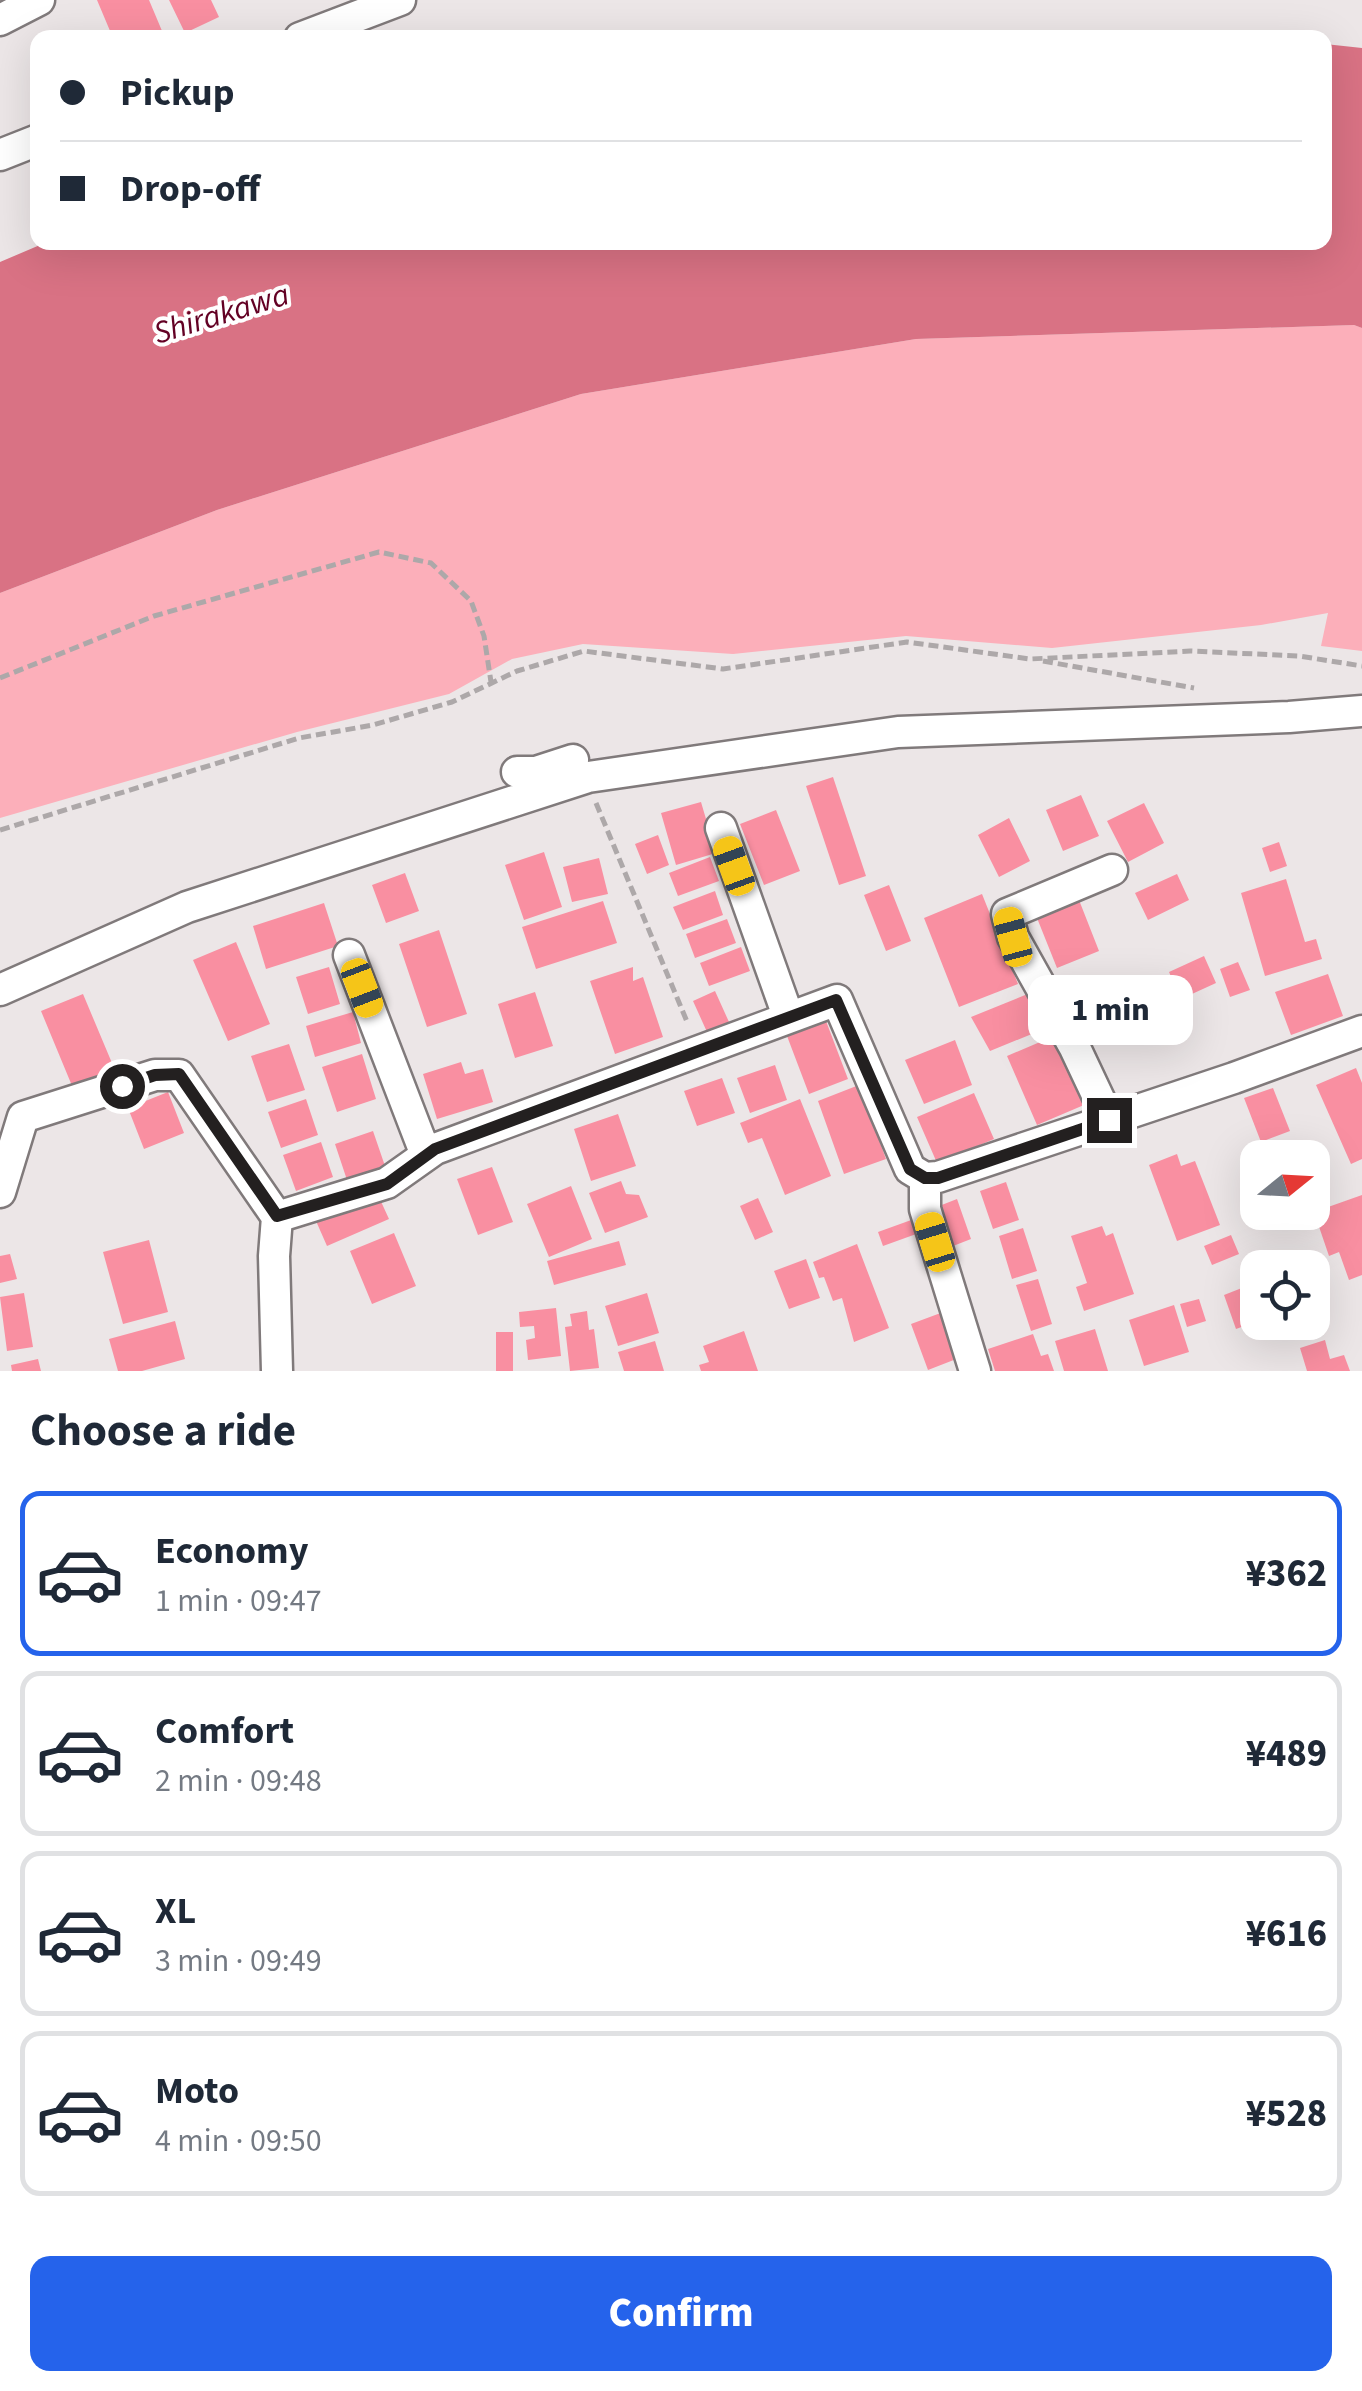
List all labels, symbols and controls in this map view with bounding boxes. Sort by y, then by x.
text: Pickup [120,66,234,120]
text: Drop-off [120,162,260,216]
water label: Shirakawa [148,272,295,356]
car [710,833,758,899]
car [991,904,1035,970]
car [337,955,387,1021]
callout: 1 min [1026,975,1192,1045]
text: 1 min [1071,987,1150,1033]
route start [100,1064,145,1109]
route end [1087,1098,1132,1143]
north arrow [1240,1140,1330,1230]
map controls [1240,1140,1330,1340]
car [912,1209,958,1275]
button: locate [1240,1250,1330,1340]
text: Choose a ride [30,1399,296,1463]
text: Economy [155,1524,308,1578]
icon: car [35,1529,125,1619]
text: ¥362 [1246,1547,1327,1601]
text: 1 min · 09:47 [155,1578,322,1624]
text: Comfort [155,1704,294,1758]
icon: car [35,1709,125,1799]
text: ¥489 [1246,1727,1327,1781]
text: 2 min · 09:48 [155,1758,322,1804]
text: XL [155,1884,196,1938]
icon: car [35,1889,125,1979]
text: ¥616 [1246,1907,1327,1961]
text: 3 min · 09:49 [155,1938,322,1984]
text: Moto [155,2064,239,2118]
icon: car [35,2069,125,2159]
text: ¥528 [1246,2087,1327,2141]
text: 4 min · 09:50 [155,2118,322,2164]
button: Confirm [30,2256,1332,2371]

